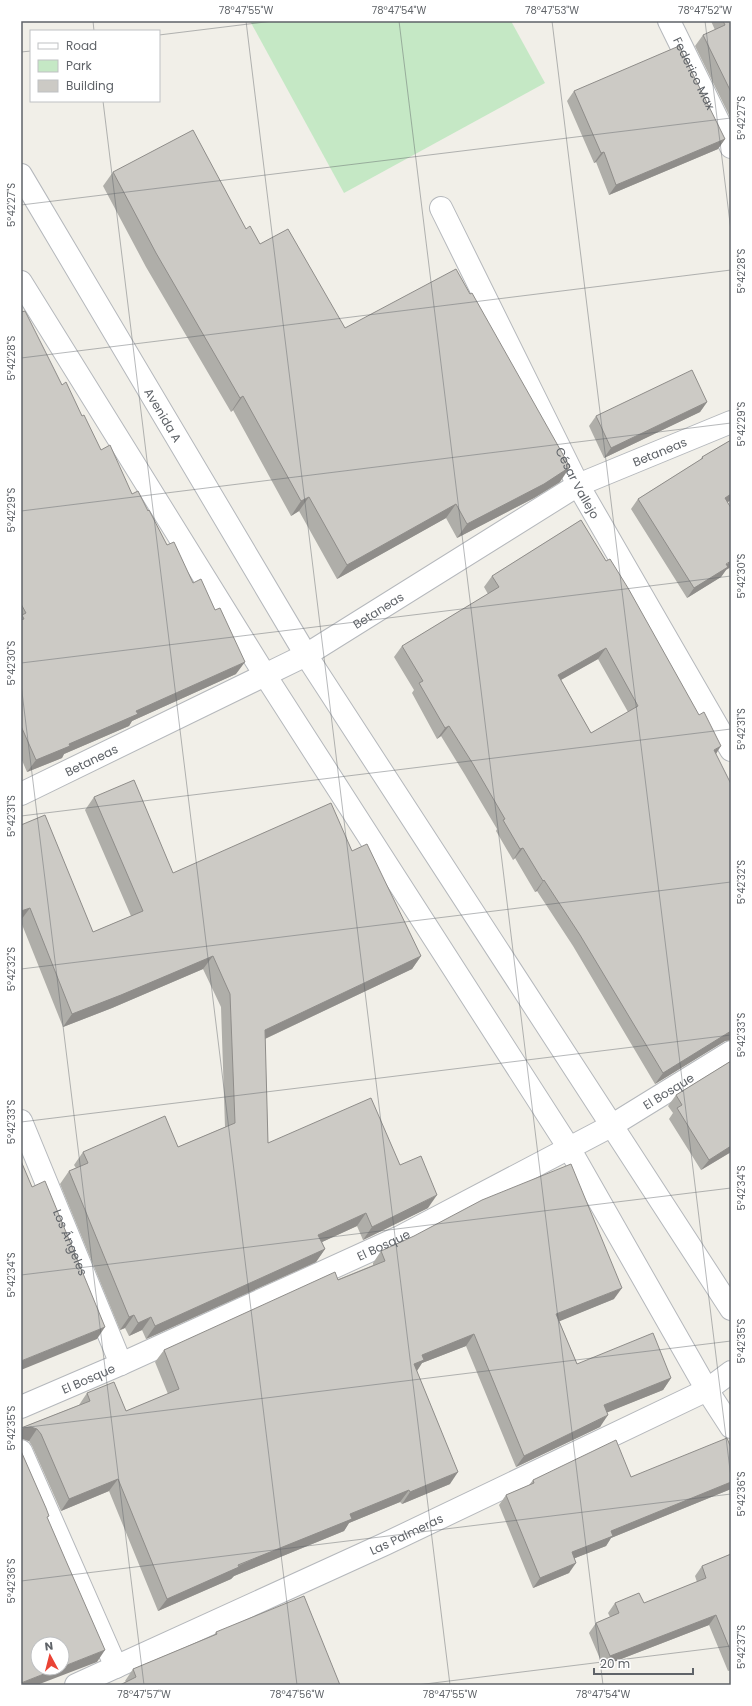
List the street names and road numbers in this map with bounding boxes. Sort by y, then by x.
street label: Federico Max [670,34,720,112]
street label: Avenida A [141,385,186,445]
street label: Betaneas [630,433,689,470]
street label: César Vallejo [552,444,604,522]
street label: Betaneas [349,588,407,632]
street label: Betaneas [62,740,120,780]
street label: El Bosque [640,1069,697,1113]
street label: Los Ángeles [50,1206,92,1278]
street label: El Bosque [354,1225,413,1264]
street label: El Bosque [59,1359,118,1397]
street label: Las Palmeras [367,1509,446,1559]

